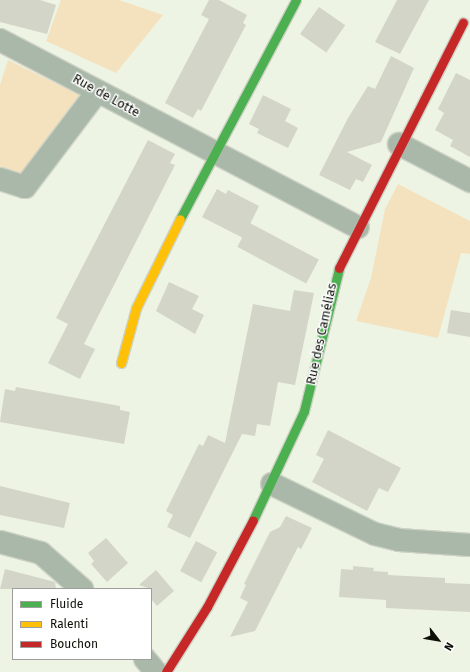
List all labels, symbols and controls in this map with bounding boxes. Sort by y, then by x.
street label: Rue de Lotte [70,71,142,121]
street label: Rue des Camélias [304,282,340,386]
legend [12,588,152,660]
text: Fluide [50,597,83,611]
text: Ralenti [50,617,88,631]
north arrow [418,620,458,660]
text: Bouchon [50,637,98,651]
text: N [441,640,456,653]

